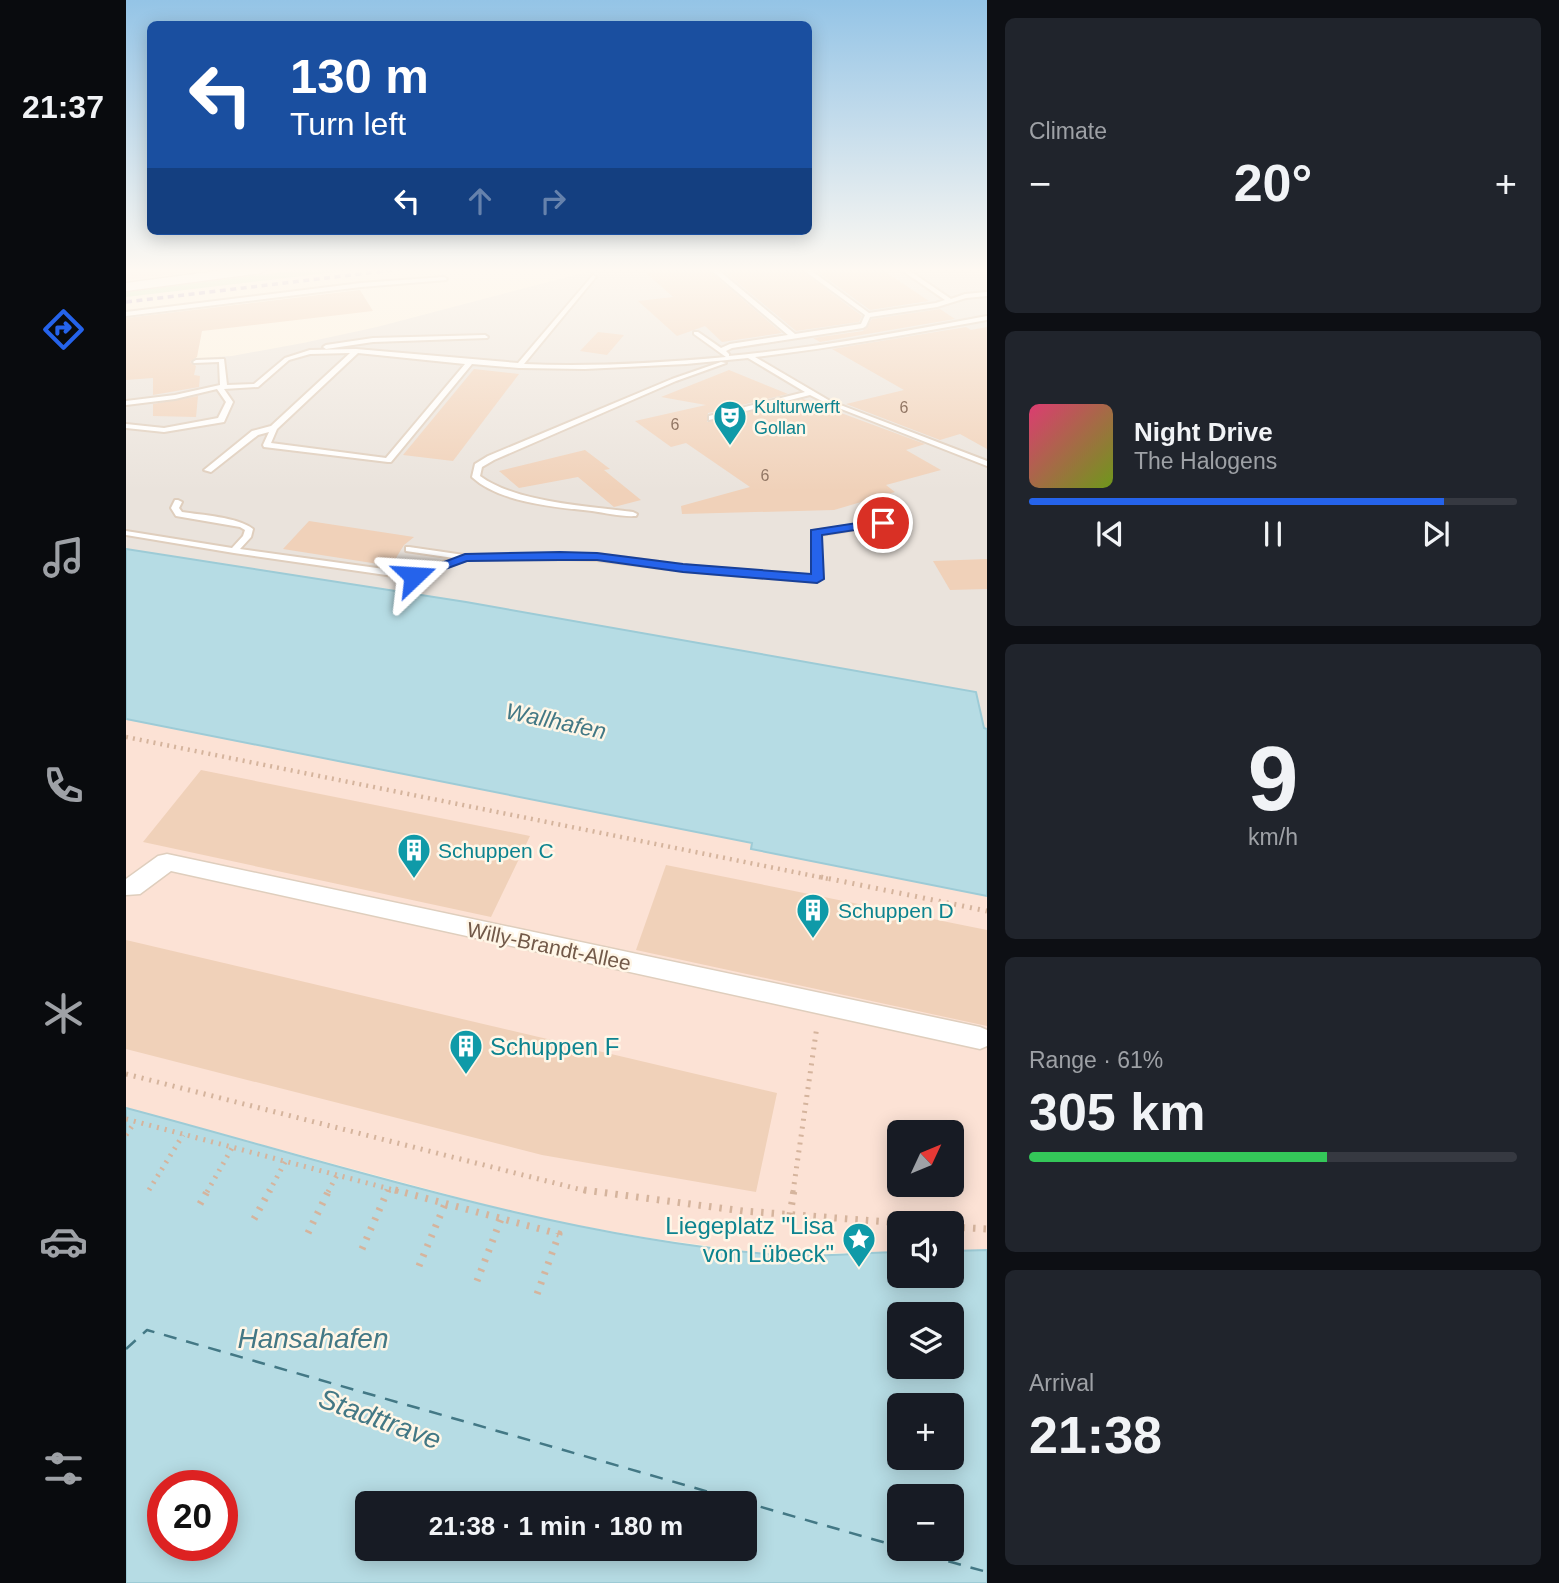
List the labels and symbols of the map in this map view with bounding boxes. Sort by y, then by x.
place label: Kulturwerft Gollan [754,397,840,438]
theatre icon: Kulturwerft Gollan [711,398,749,447]
house number: 6 [900,399,909,416]
house number: 6 [671,416,680,433]
house number: 6 [761,467,770,484]
pin [853,493,913,553]
position arrow [377,539,451,613]
water label: Wallhafen [503,698,609,744]
building icon: Schuppen C [395,831,433,880]
place label: Schuppen C [438,839,554,862]
building icon: Schuppen D [794,891,832,940]
place label: Schuppen D [838,899,954,922]
street label: Willy-Brandt-Allee [465,917,633,975]
building icon: Schuppen F [447,1027,485,1076]
place label: Schuppen F [490,1033,619,1060]
north arrow [887,1120,964,1197]
place label: Liegeplatz "Lisa von Lübeck" [665,1212,835,1267]
place icon: Liegeplatz "Lisa von Lübeck" [840,1220,878,1269]
water label: Hansahafen [237,1323,389,1354]
water label: Stadttrave [315,1383,445,1455]
speed limit sign: 20 [147,1470,238,1561]

